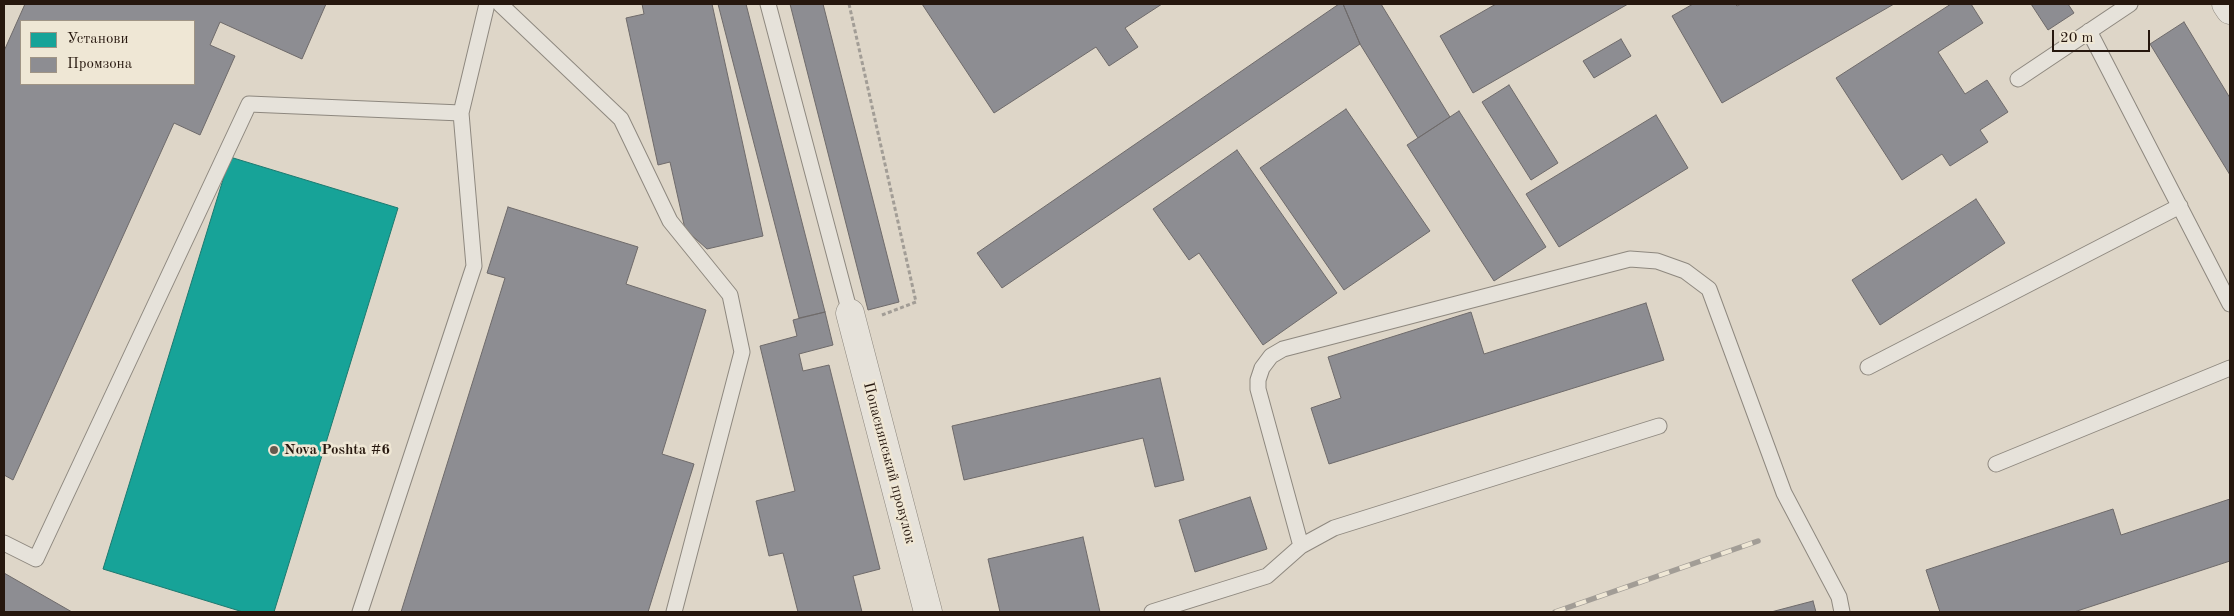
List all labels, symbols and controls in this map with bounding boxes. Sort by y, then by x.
legend [20,20,195,85]
scale bar [2054,20,2152,52]
text: 20 m [2060,31,2094,46]
text: Установи [67,32,129,47]
text: Промзона [67,57,132,72]
street label: Попаснянський провулок [859,380,919,546]
place label: Nova Poshta #6 [284,441,390,459]
marker: Nova Poshta #6 [268,444,280,456]

